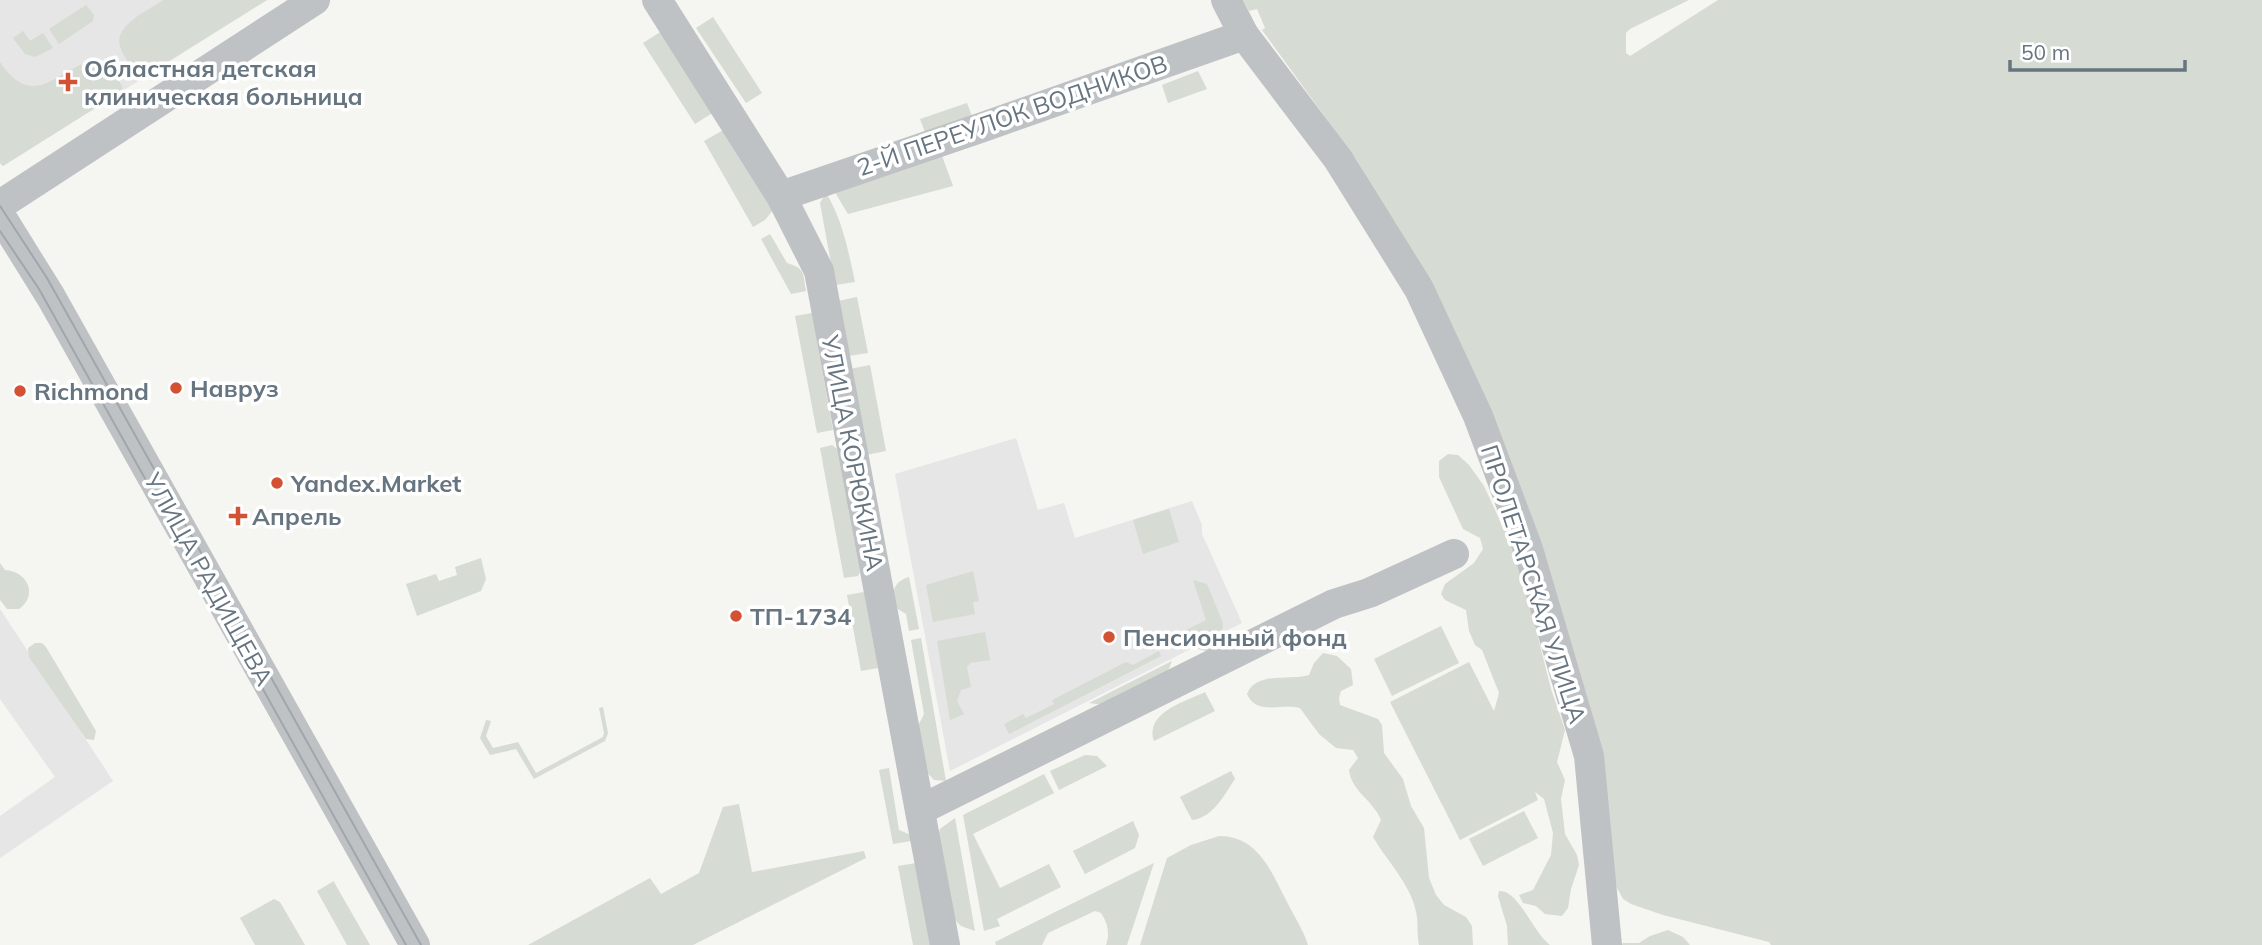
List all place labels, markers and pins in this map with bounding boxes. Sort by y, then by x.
place label: Областная детская клиническая больница [84,53,363,111]
marker: Областная детская клиническая больница [58,72,78,92]
place label: Навруз [190,373,279,403]
place label: Richmond [34,376,149,406]
marker: Навруз [168,380,184,396]
marker: Richmond [12,383,28,399]
place label: Yandex.Market [290,468,461,498]
marker: Yandex.Market [269,475,285,491]
place label: Апрель [252,501,342,531]
marker: Апрель [230,508,246,524]
place label: ТП-1734 [750,601,852,631]
marker: ТП-1734 [728,608,744,624]
place label: Пенсионный фонд [1123,622,1347,652]
marker: Пенсионный фонд [1101,629,1117,645]

